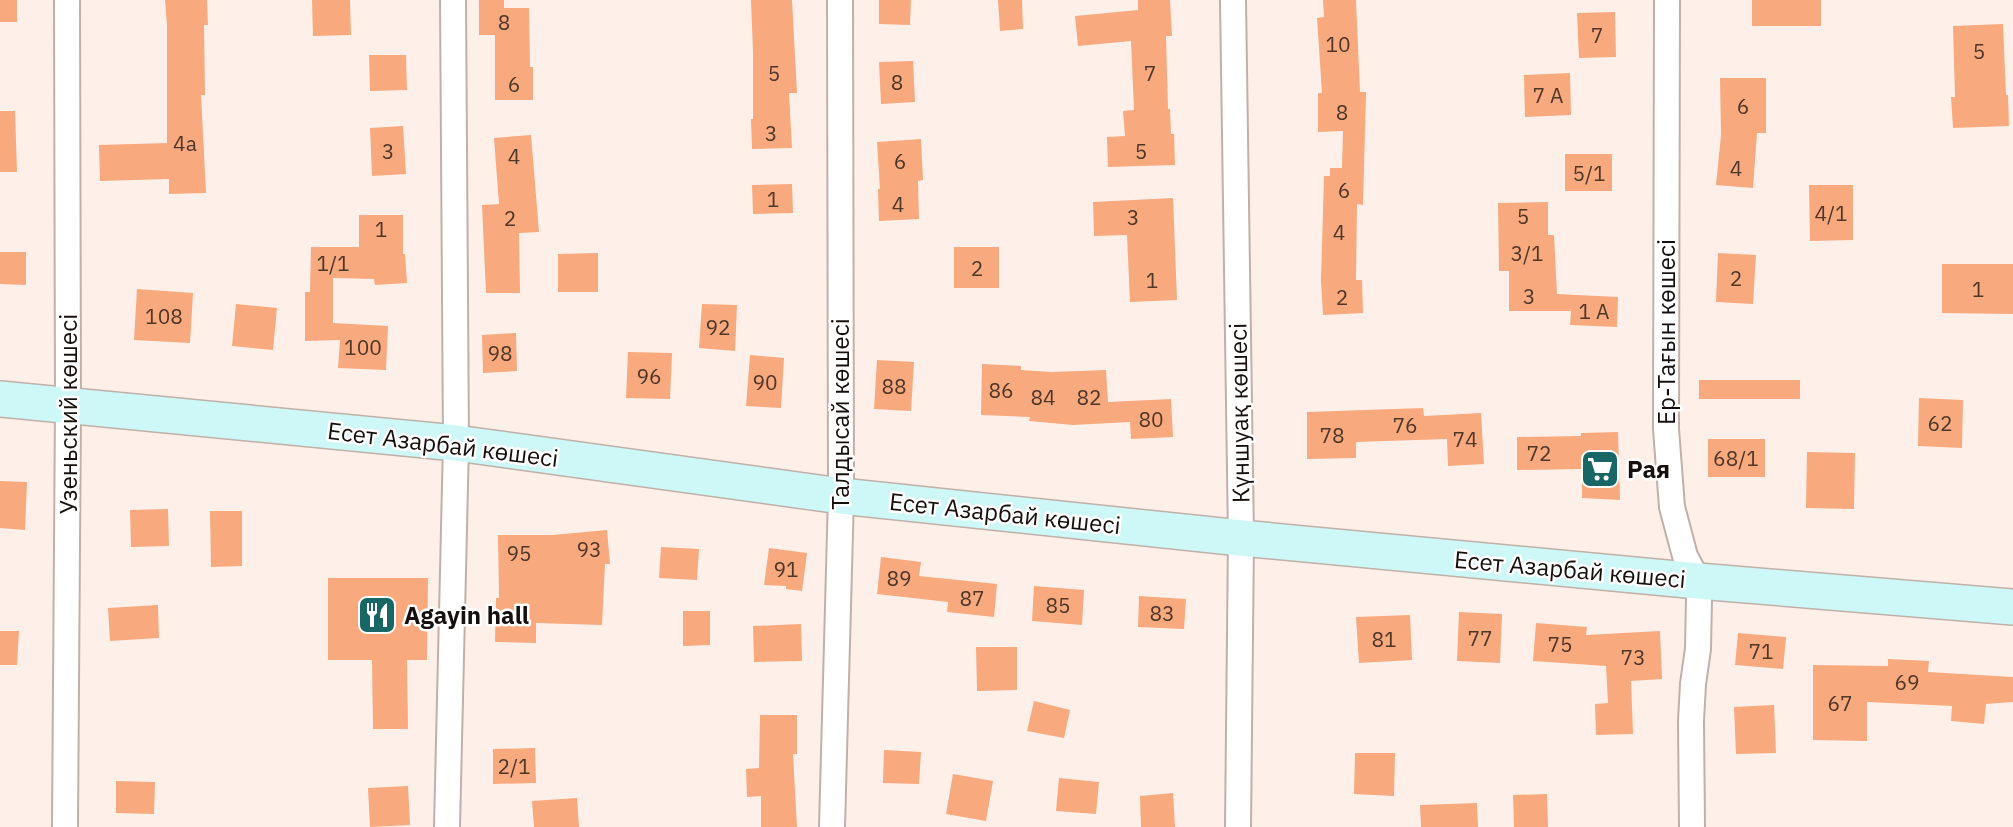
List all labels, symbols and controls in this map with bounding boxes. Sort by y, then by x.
house number: 8 [498,8,510,36]
house number: 7 [1591,21,1603,49]
house number: 10 [1325,30,1351,58]
house number: 5 [1973,37,1985,65]
house number: 5 [768,59,780,87]
house number: 7 [1144,59,1156,87]
house number: 8 [891,68,903,96]
house number: 6 [508,70,520,98]
house number: 7 А [1532,81,1564,109]
house number: 6 [1737,92,1749,120]
house number: 8 [1336,98,1348,126]
house number: 3 [765,119,777,147]
house number: 4а [173,129,197,157]
house number: 3 [382,137,394,165]
house number: 5 [1135,137,1147,165]
house number: 4 [508,142,520,170]
house number: 6 [894,147,906,175]
house number: 4 [1730,154,1742,182]
house number: 5/1 [1572,159,1606,187]
house number: 6 [1338,176,1350,204]
house number: 1 [767,185,779,213]
house number: 4 [892,190,904,218]
house number: 4/1 [1814,199,1848,227]
house number: 5 [1517,202,1529,230]
house number: 3 [1127,203,1139,231]
house number: 2 [504,204,516,232]
house number: 1 [375,215,387,243]
house number: 4 [1333,218,1345,246]
house number: 3/1 [1510,239,1544,267]
street label: Ер-Тағын көшесі [1650,239,1682,425]
house number: 1/1 [316,249,350,277]
house number: 2 [971,254,983,282]
house number: 2 [1730,264,1742,292]
house number: 1 [1146,266,1158,294]
house number: 1 [1972,275,1984,303]
house number: 3 [1523,282,1535,310]
house number: 2 [1336,283,1348,311]
house number: 1 А [1578,297,1610,325]
house number: 108 [145,302,183,330]
house number: 92 [705,313,731,341]
street label: Узеньский көшесі [52,314,84,514]
street label: Талдысай көшесі [824,318,856,510]
street label: Күншуақ көшесі [1221,323,1257,503]
house number: 100 [344,333,382,361]
house number: 98 [487,339,513,367]
house number: 96 [636,362,662,390]
house number: 90 [752,368,778,396]
house number: 88 [881,372,907,400]
house number: 86 [988,376,1014,404]
house number: 84 [1030,383,1056,411]
house number: 82 [1076,383,1102,411]
house number: 80 [1138,405,1164,433]
house number: 62 [1927,409,1953,437]
house number: 76 [1392,411,1418,439]
street label: Есет Азарбай көшесі [326,414,560,474]
house number: 78 [1319,421,1345,449]
house number: 74 [1452,425,1478,453]
house number: 72 [1526,439,1552,467]
house number: 68/1 [1713,444,1759,472]
supermarket icon: Рая [1579,448,1621,490]
place label: Рая [1627,453,1670,485]
street label: Есет Азарбай көшесі [888,485,1122,541]
house number: 93 [576,535,602,563]
house number: 95 [506,539,532,567]
street label: Есет Азарбай көшесі [1453,543,1687,595]
house number: 91 [773,555,799,583]
house number: 89 [886,564,912,592]
house number: 87 [959,584,985,612]
house number: 85 [1045,591,1071,619]
restaurant icon: Agayin hall [356,594,398,636]
place label: Agayin hall [404,599,529,631]
house number: 83 [1149,599,1175,627]
house number: 77 [1467,624,1493,652]
house number: 81 [1371,625,1397,653]
house number: 75 [1547,630,1573,658]
house number: 71 [1748,637,1774,665]
house number: 73 [1620,643,1646,671]
house number: 69 [1894,668,1920,696]
house number: 67 [1827,689,1853,717]
house number: 2/1 [497,752,531,780]

